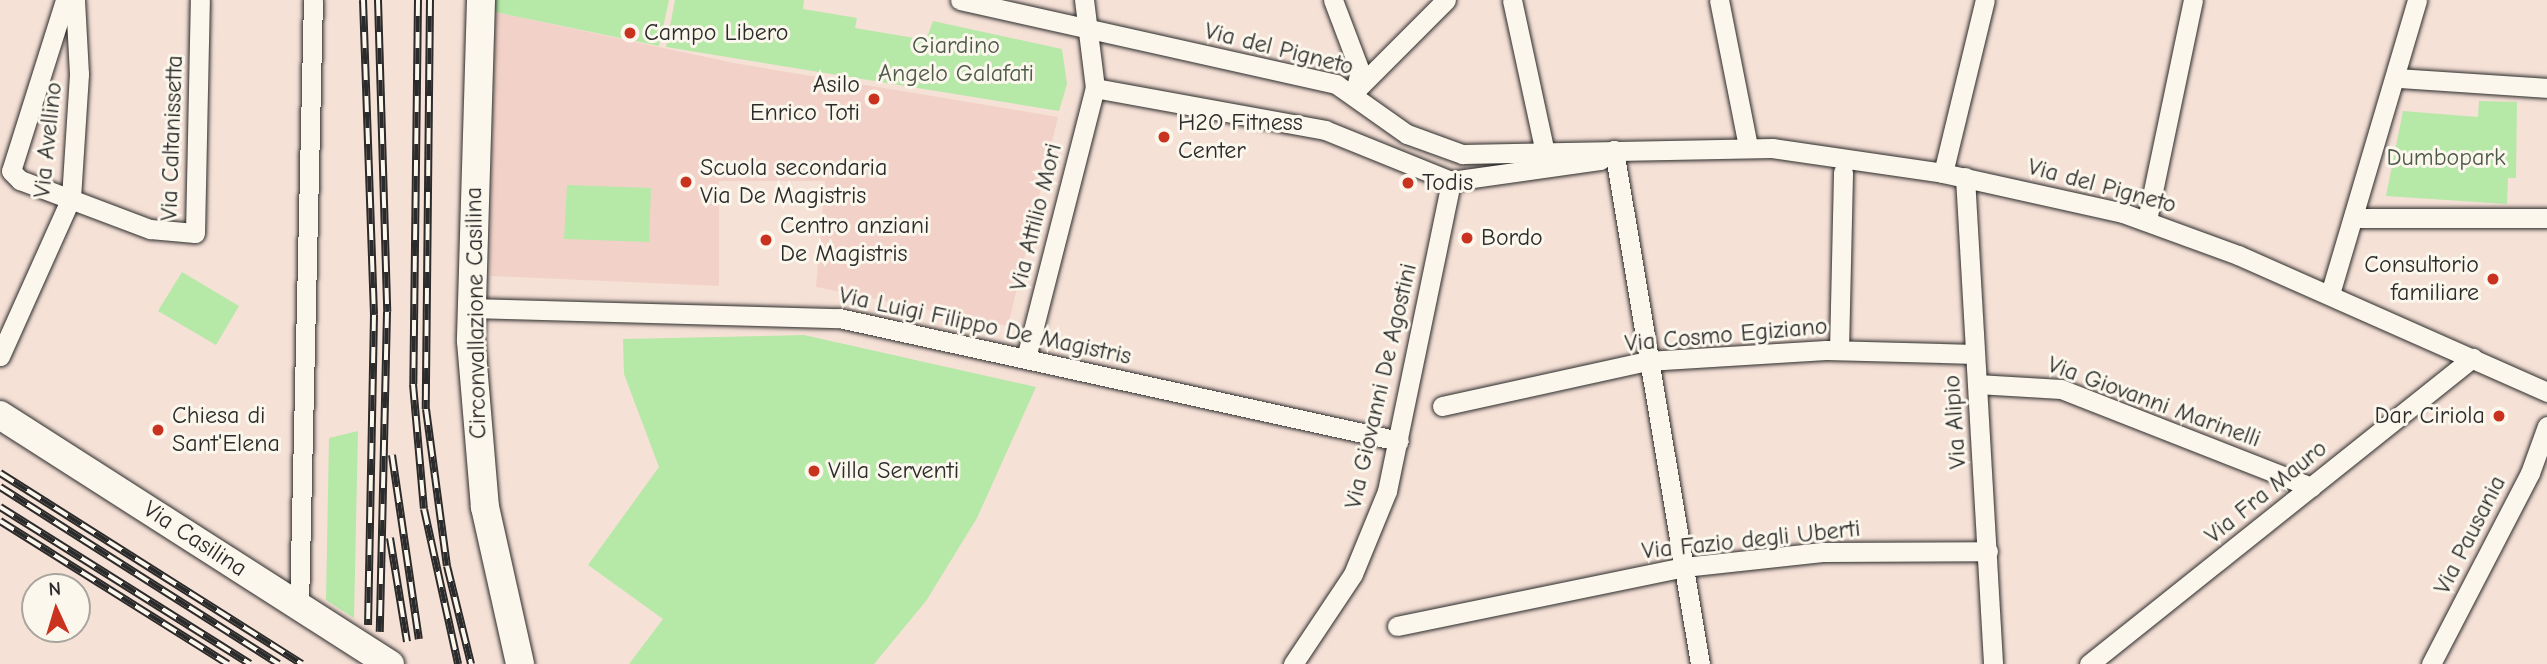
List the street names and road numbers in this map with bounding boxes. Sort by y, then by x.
street label: Via del Pigneto [1202,17,1356,81]
street label: Via Caltanissetta [155,55,189,221]
street label: Via Avellino [28,81,68,199]
street label: Via Attilio Mori [1004,140,1068,294]
street label: Via del Pigneto [2025,152,2179,220]
street label: Circonvallazione Casilina [459,187,493,439]
street label: Via Giovanni De Agostini [1339,260,1423,512]
street label: Via Luigi Filippo De Magistris [836,281,1134,371]
street label: Via Cosmo Egiziano [1623,312,1829,358]
street label: Via Giovanni Marinelli [2044,350,2264,454]
street label: Via Alipio [1937,374,1973,470]
street label: Via Fra Mauro [2199,434,2333,550]
street label: Via Pausania [2428,471,2512,599]
street label: Via Casilina [138,495,252,583]
street label: Via Fazio degli Uberti [1640,514,1862,566]

